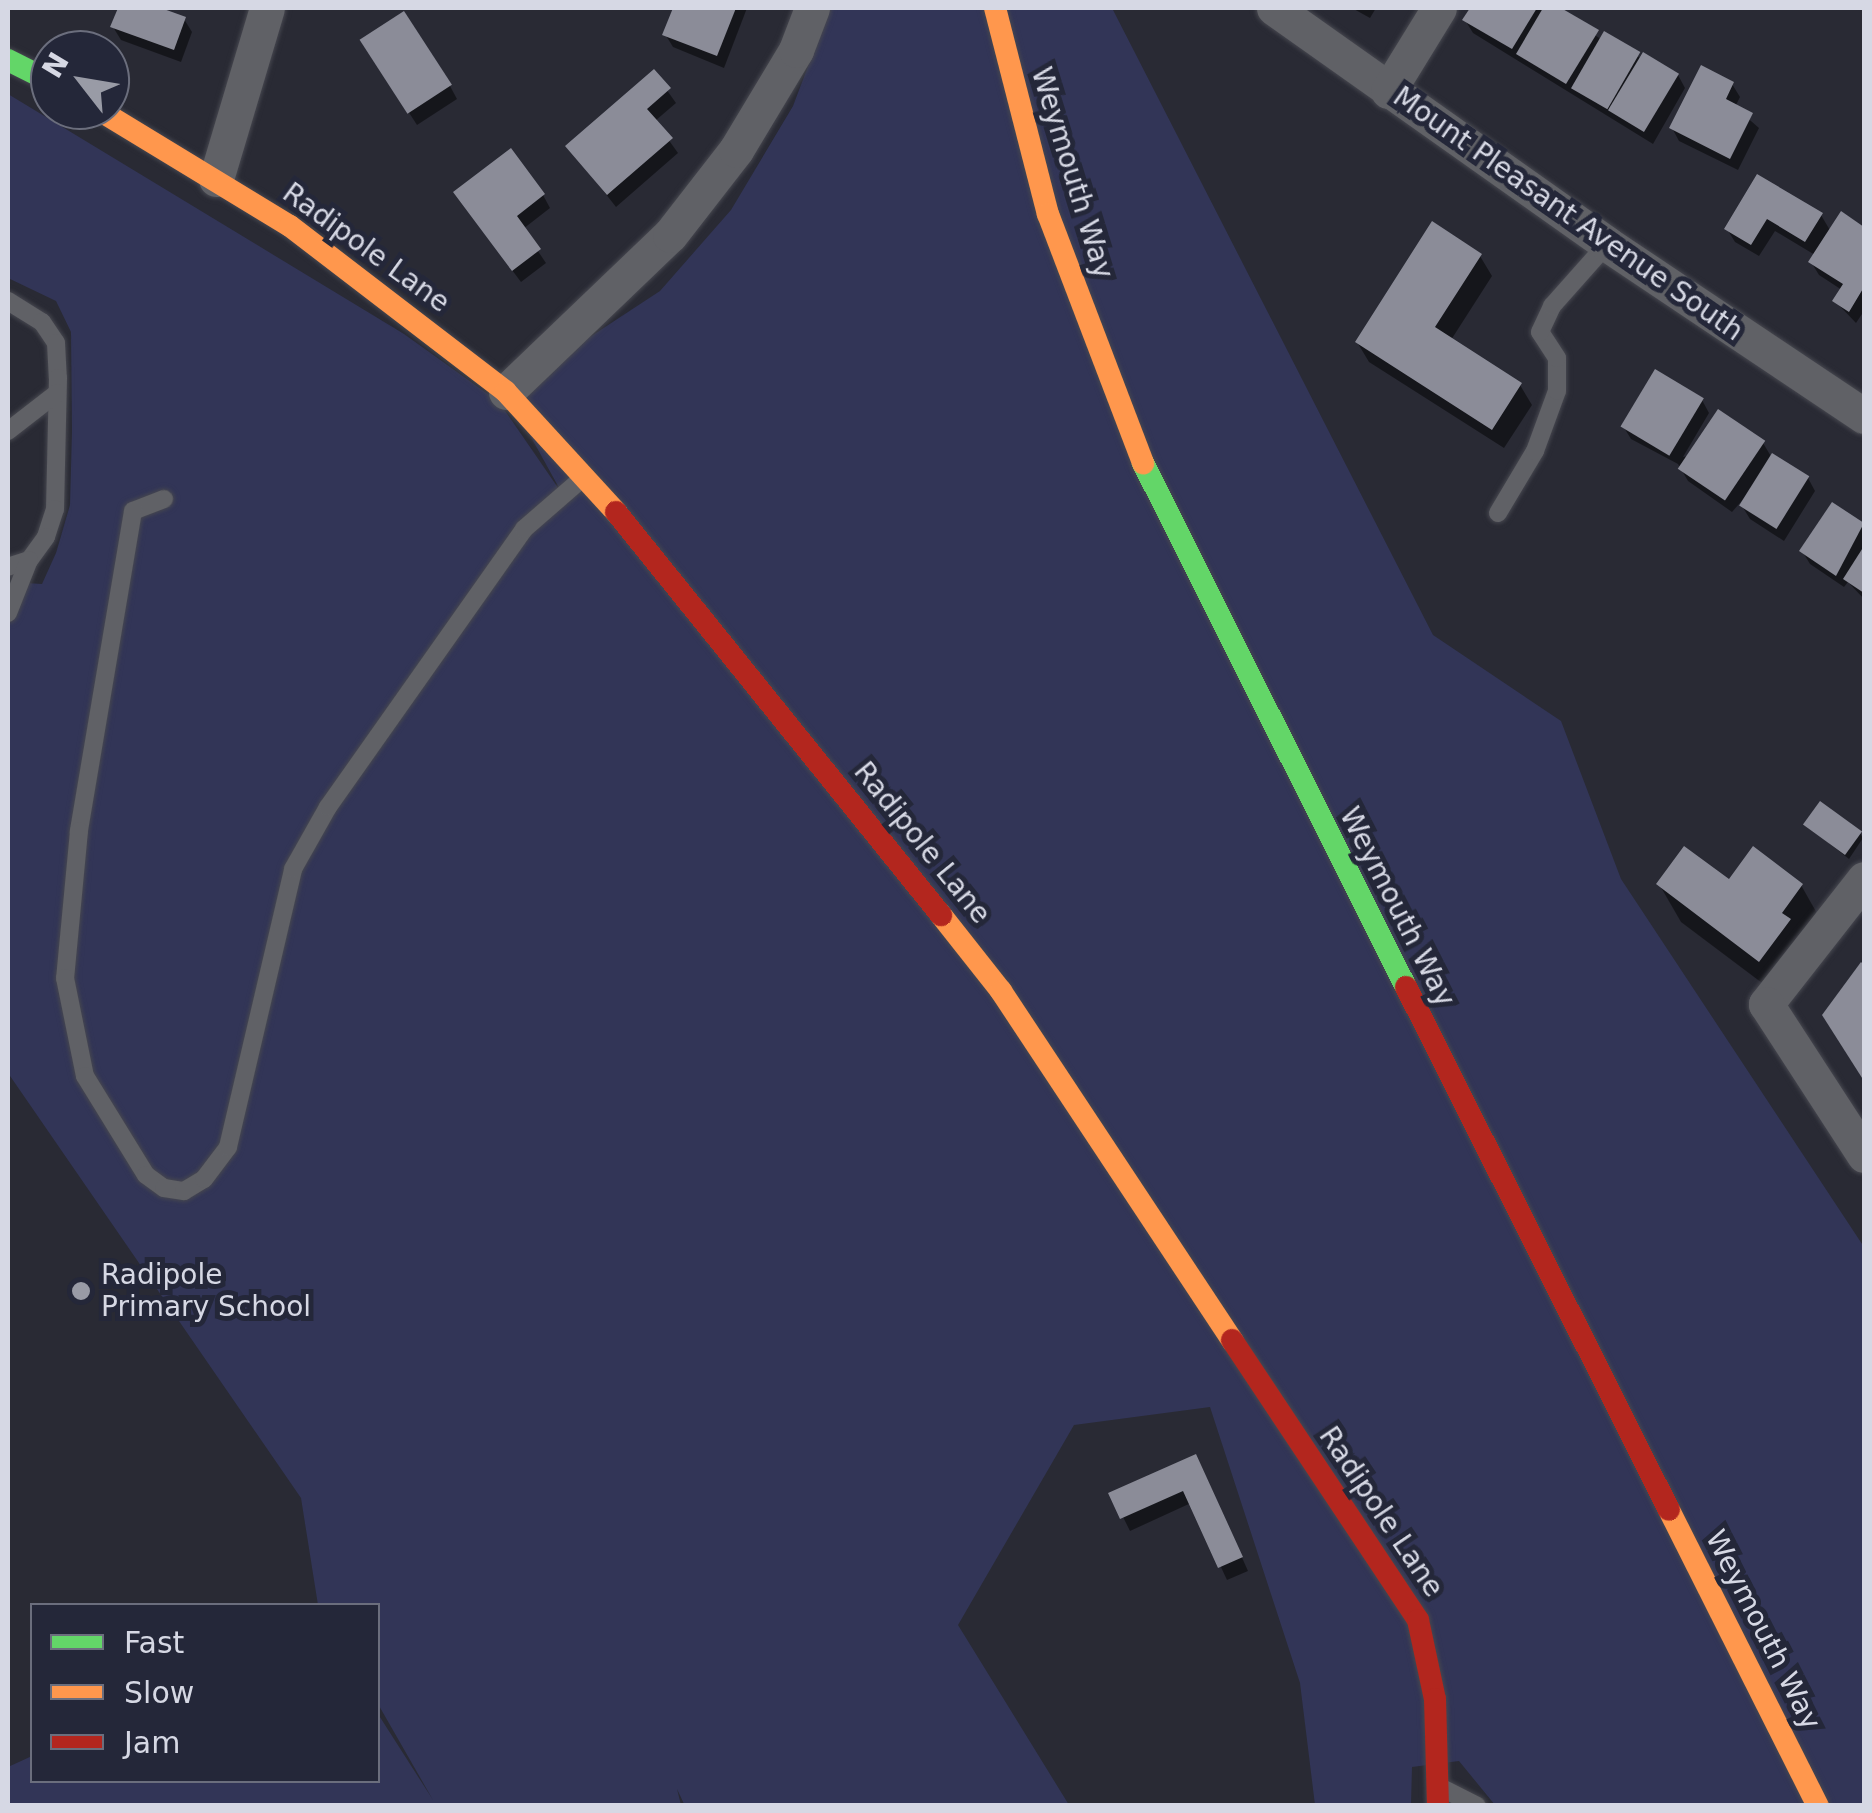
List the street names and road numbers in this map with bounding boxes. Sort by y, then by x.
street label: Weymouth Way [1024,63,1120,283]
street label: Mount Pleasant Avenue South [1387,80,1749,348]
street label: Radipole Lane [276,176,456,320]
street label: Radipole Lane [847,755,997,931]
street label: Weymouth Way [1332,802,1462,1012]
street label: Radipole Lane [1312,1420,1450,1604]
street label: Weymouth Way [1698,1525,1828,1735]

